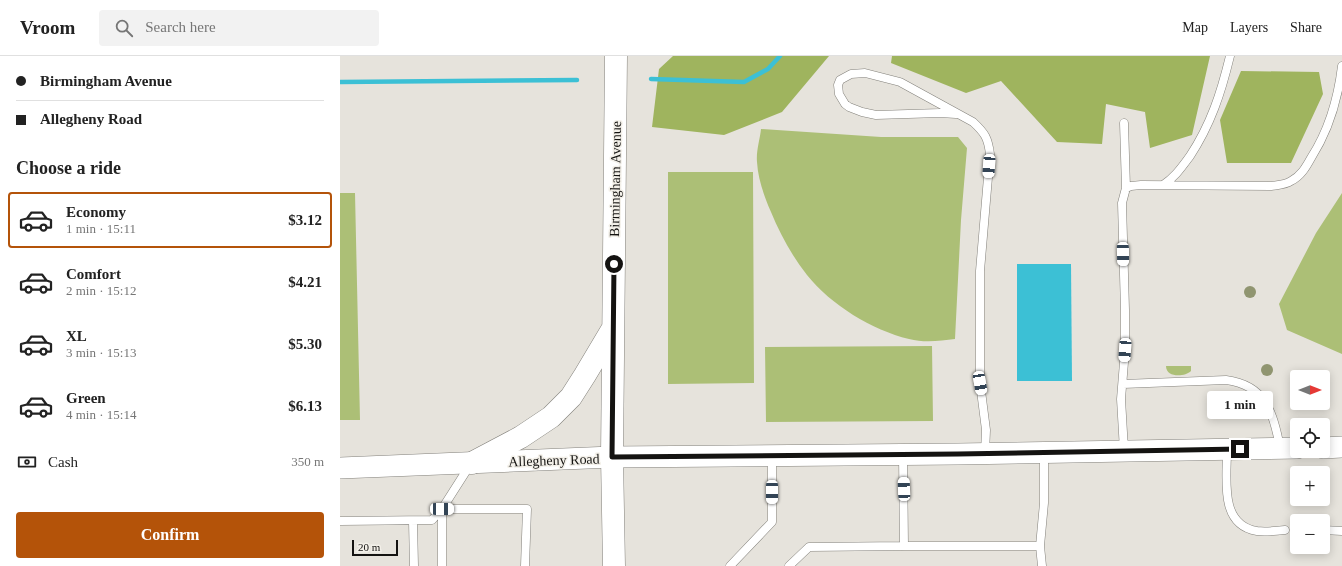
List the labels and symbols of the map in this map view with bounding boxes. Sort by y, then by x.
street label: Birmingham Avenue [607,121,624,237]
car [982,154,996,178]
car [1117,242,1129,266]
route start [605,255,623,273]
car [1118,338,1132,362]
car [972,370,988,396]
north arrow [1290,370,1330,410]
callout: 1 min [1207,391,1273,419]
route end [1231,440,1249,458]
street label: Allegheny Road [508,451,600,470]
car [898,477,910,501]
car [766,480,778,504]
car [430,503,454,515]
scale bar [352,538,398,557]

